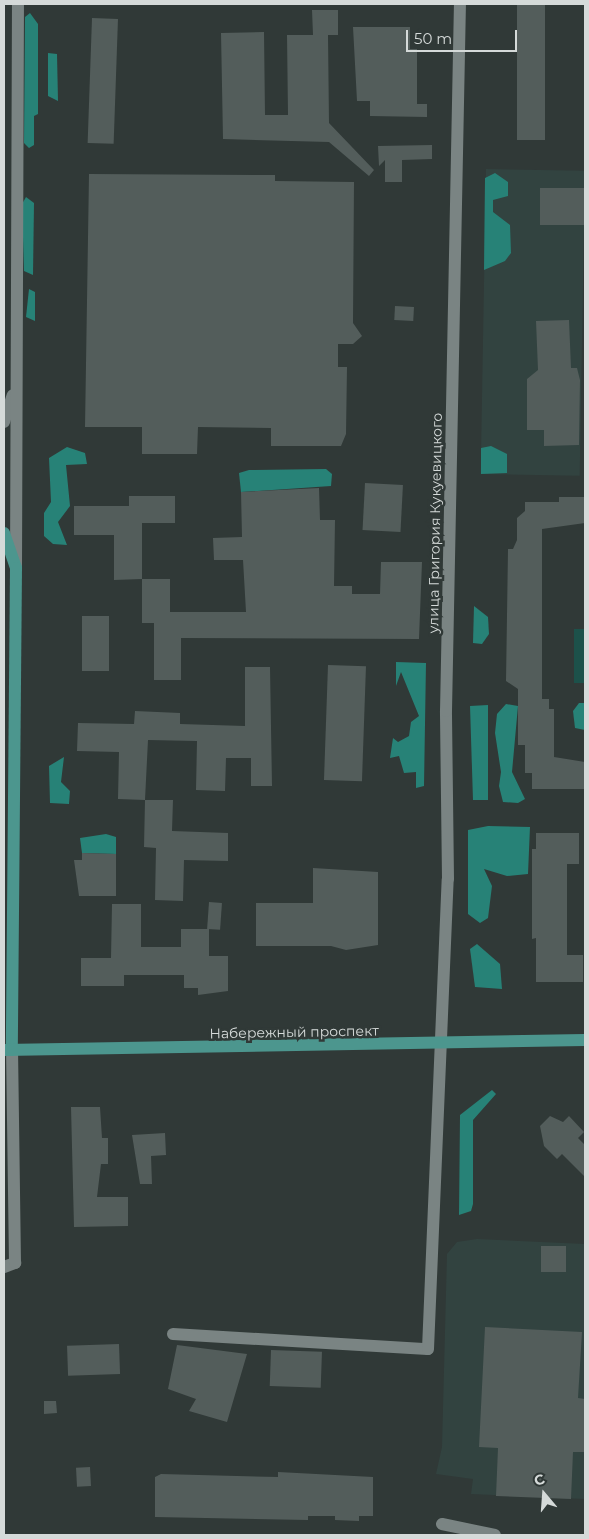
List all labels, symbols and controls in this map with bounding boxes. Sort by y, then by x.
scale bar [409,20,520,52]
text: 50 m [414,29,452,48]
street label: улица Григория Кукуевицкого [425,413,445,633]
street label: Набережный проспект [209,1022,379,1042]
north arrow [519,1469,569,1519]
text: С [532,1470,547,1490]

